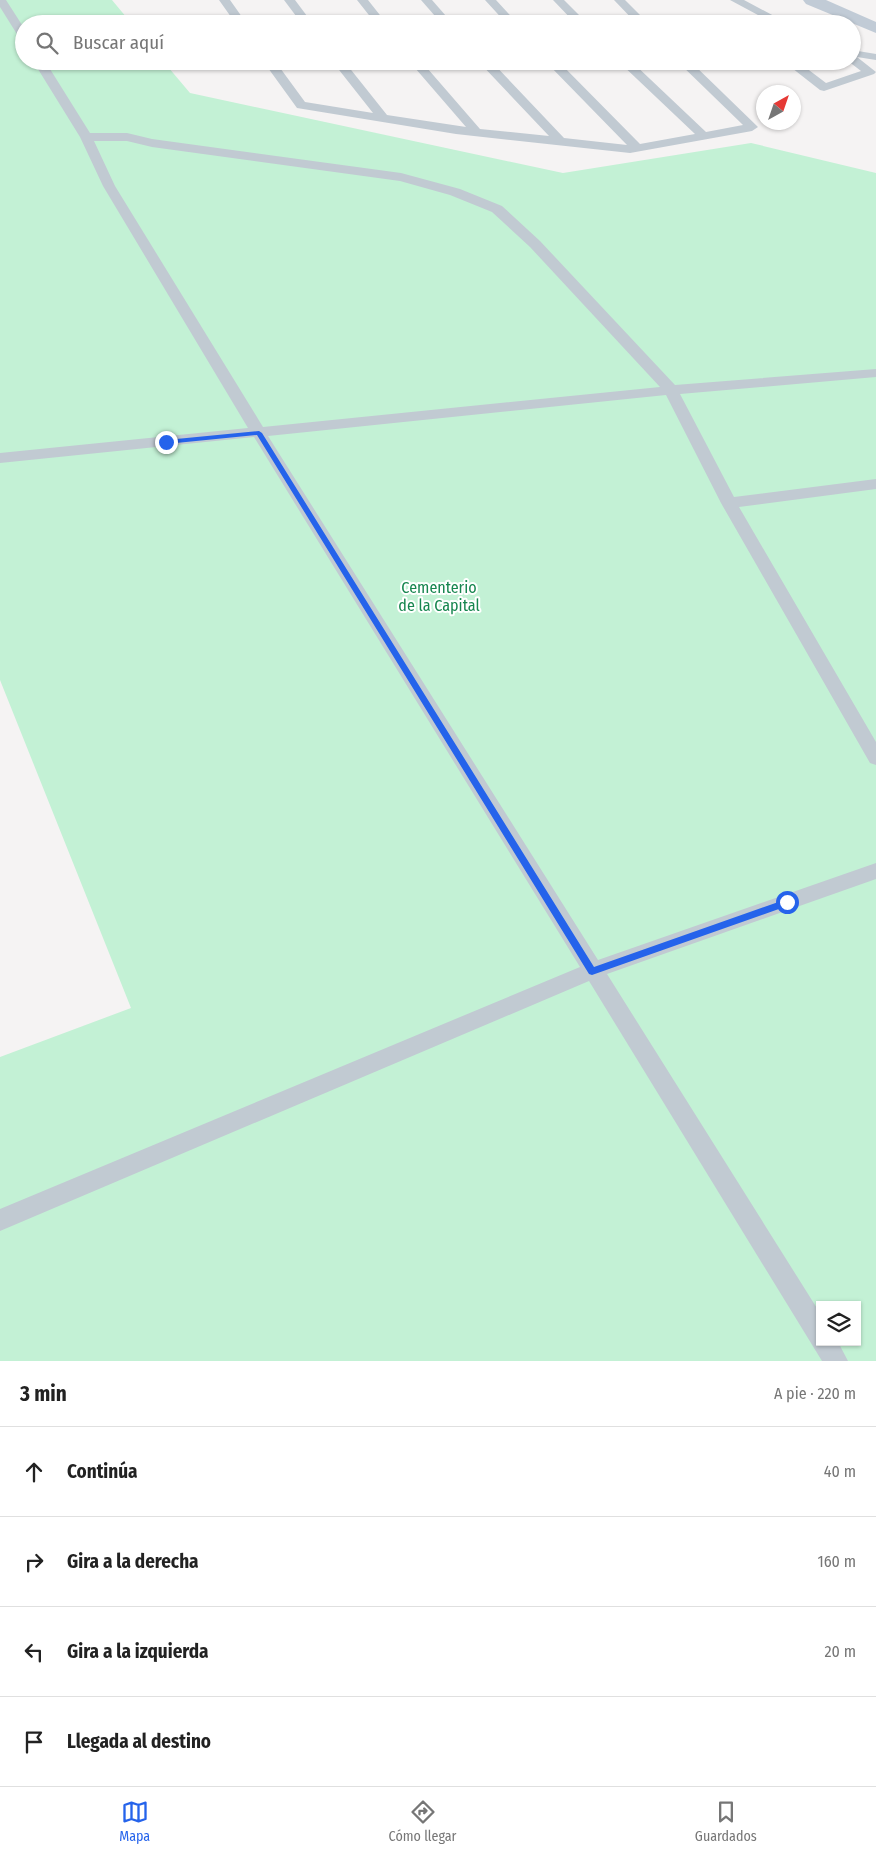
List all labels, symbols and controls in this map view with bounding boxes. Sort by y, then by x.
search box [15,15,861,70]
icon: search [33,29,61,57]
text: Buscar aquí [73,31,164,54]
north arrow [756,85,801,130]
route end [155,431,178,454]
park label: Cementerio de la Capital [398,578,480,615]
route start [776,891,799,914]
map controls [816,1301,861,1346]
button: layers [816,1301,861,1346]
text: 3 min [20,1381,67,1407]
text: A pie · 220 m [774,1384,856,1403]
icon: ahead [20,1458,48,1486]
text: Continúa [67,1460,138,1483]
text: 40 m [824,1462,856,1481]
icon: right [20,1548,48,1576]
text: Gira a la derecha [67,1550,199,1573]
text: 160 m [817,1552,856,1571]
icon: left [20,1638,48,1666]
text: Gira a la izquierda [67,1640,209,1663]
text: 20 m [825,1642,856,1661]
icon: arrive [20,1728,48,1756]
text: Llegada al destino [67,1730,211,1753]
tab: Mapa [119,1798,150,1845]
tab: Cómo llegar [389,1798,456,1845]
tab: Guardados [695,1798,757,1845]

